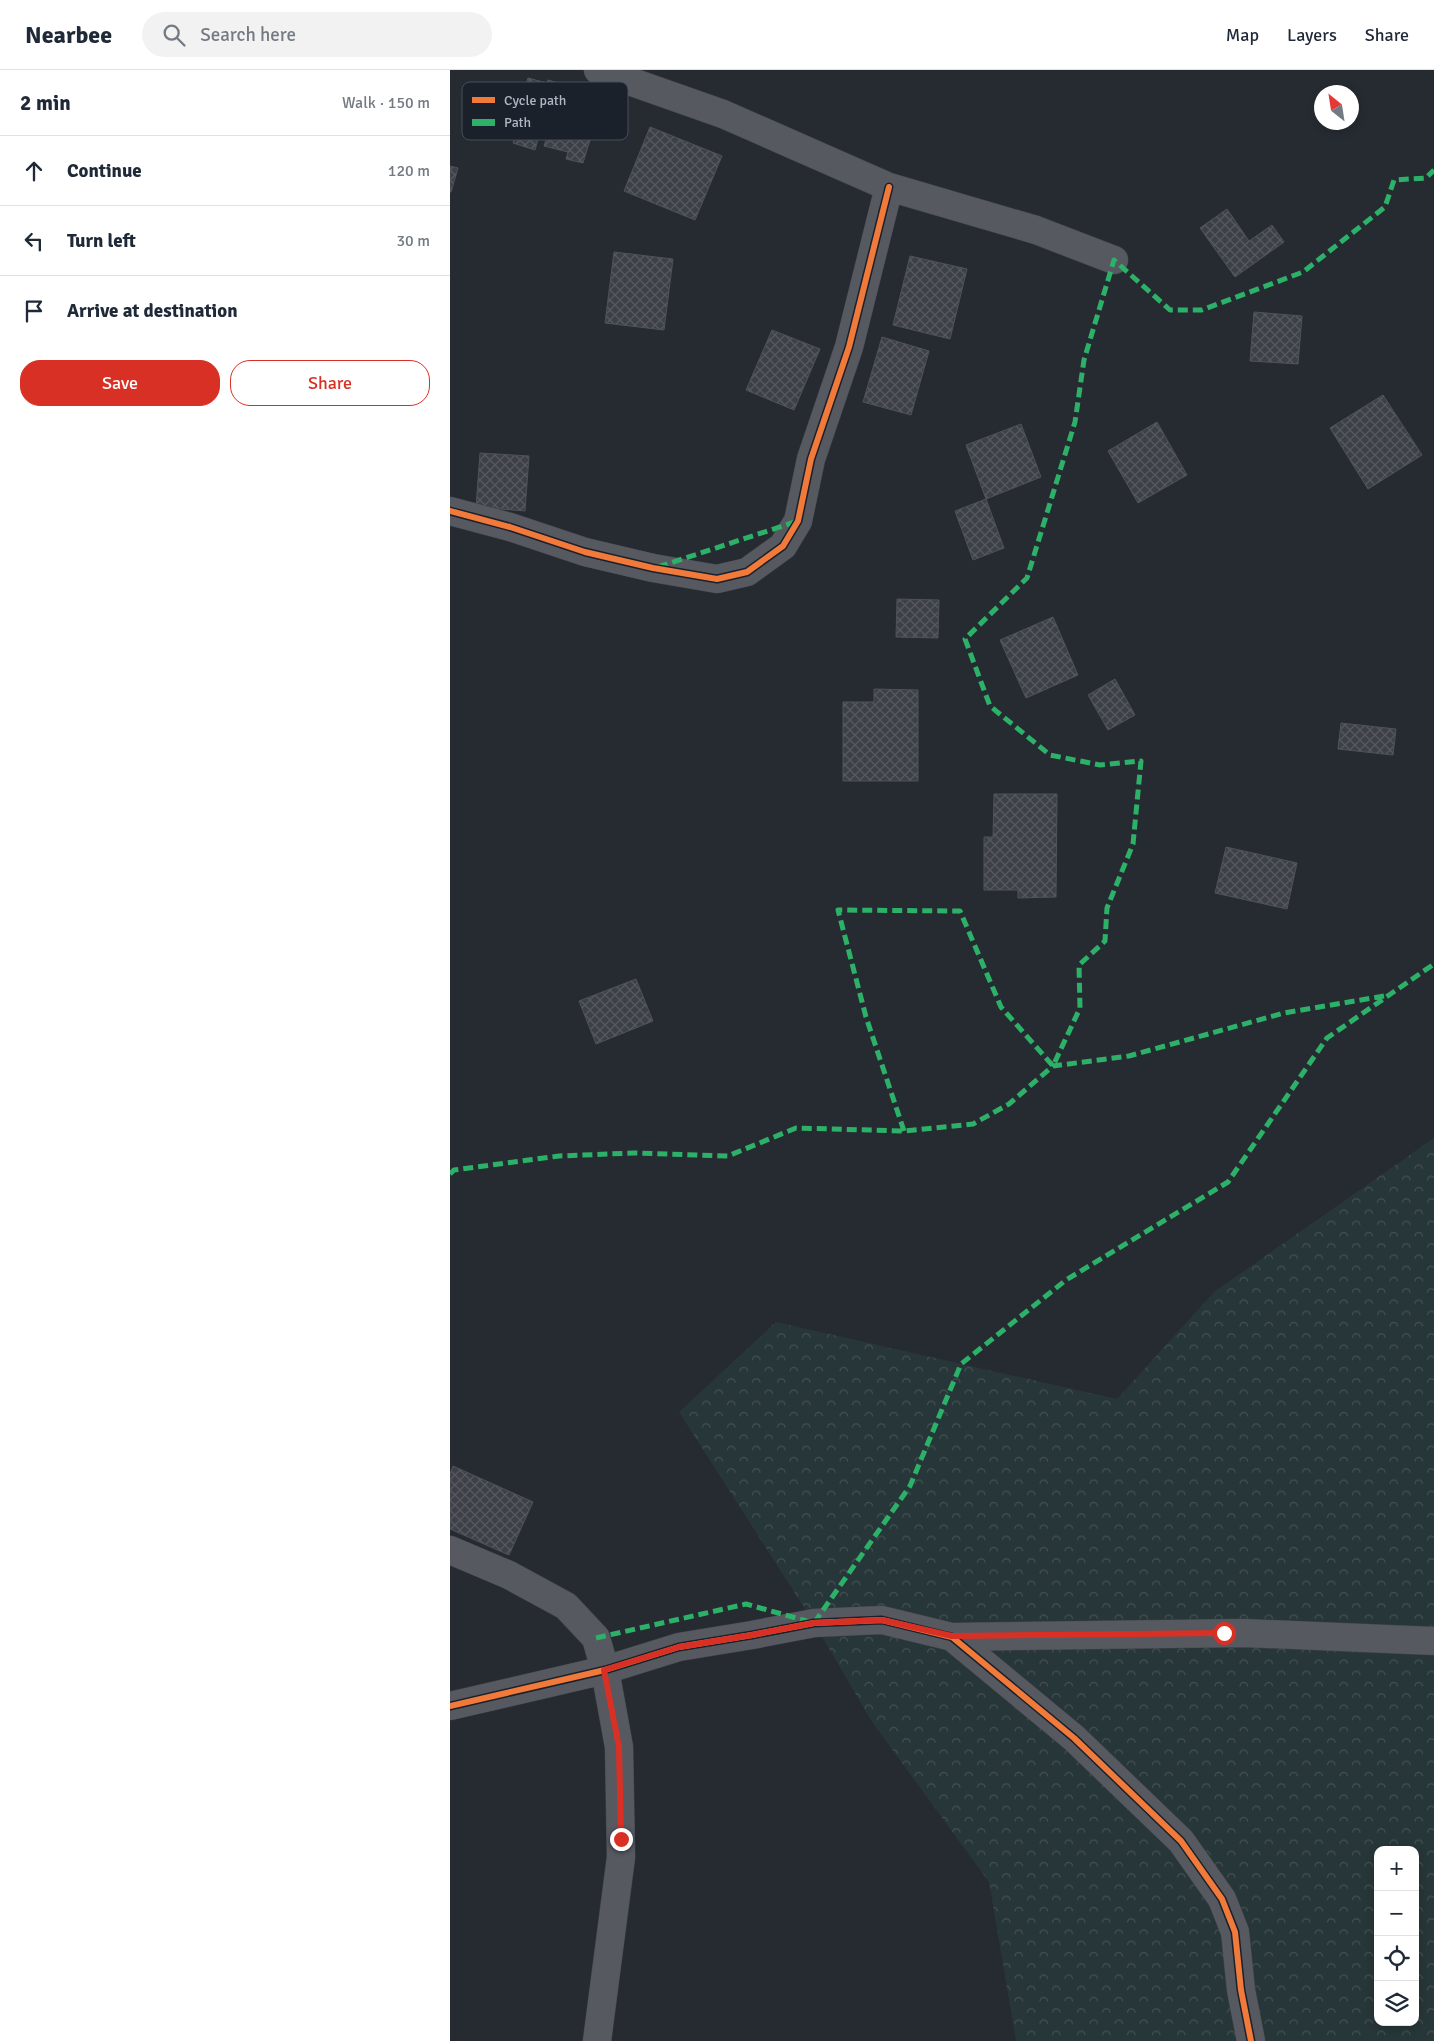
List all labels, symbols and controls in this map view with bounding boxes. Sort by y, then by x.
search box [142,12,492,57]
text: Nearbee [25,20,112,50]
icon: search [160,21,188,49]
text: Search here [200,23,296,47]
text: Map [1226,24,1259,46]
text: Layers [1287,24,1337,46]
text: Share [1365,24,1409,46]
legend [462,82,628,140]
north arrow [1314,85,1359,130]
text: 2 min [20,90,71,116]
text: Cycle path [504,92,566,109]
text: Walk · 150 m [342,93,430,113]
text: Path [504,114,531,131]
icon: ahead [20,157,48,185]
text: Continue [67,159,142,183]
text: 120 m [388,161,430,181]
icon: left [20,227,48,255]
text: Turn left [67,229,136,253]
text: 30 m [396,231,430,251]
icon: arrive [20,297,48,325]
text: Arrive at destination [67,299,238,323]
button: Save [20,360,220,406]
button: Share [230,360,430,406]
route start [1213,1622,1236,1645]
route end [610,1828,633,1851]
map controls [1374,1846,1419,2026]
button: + [1374,1846,1419,1891]
button: − [1374,1891,1419,1936]
button: locate [1374,1936,1419,1981]
button: layers [1374,1981,1419,2026]

